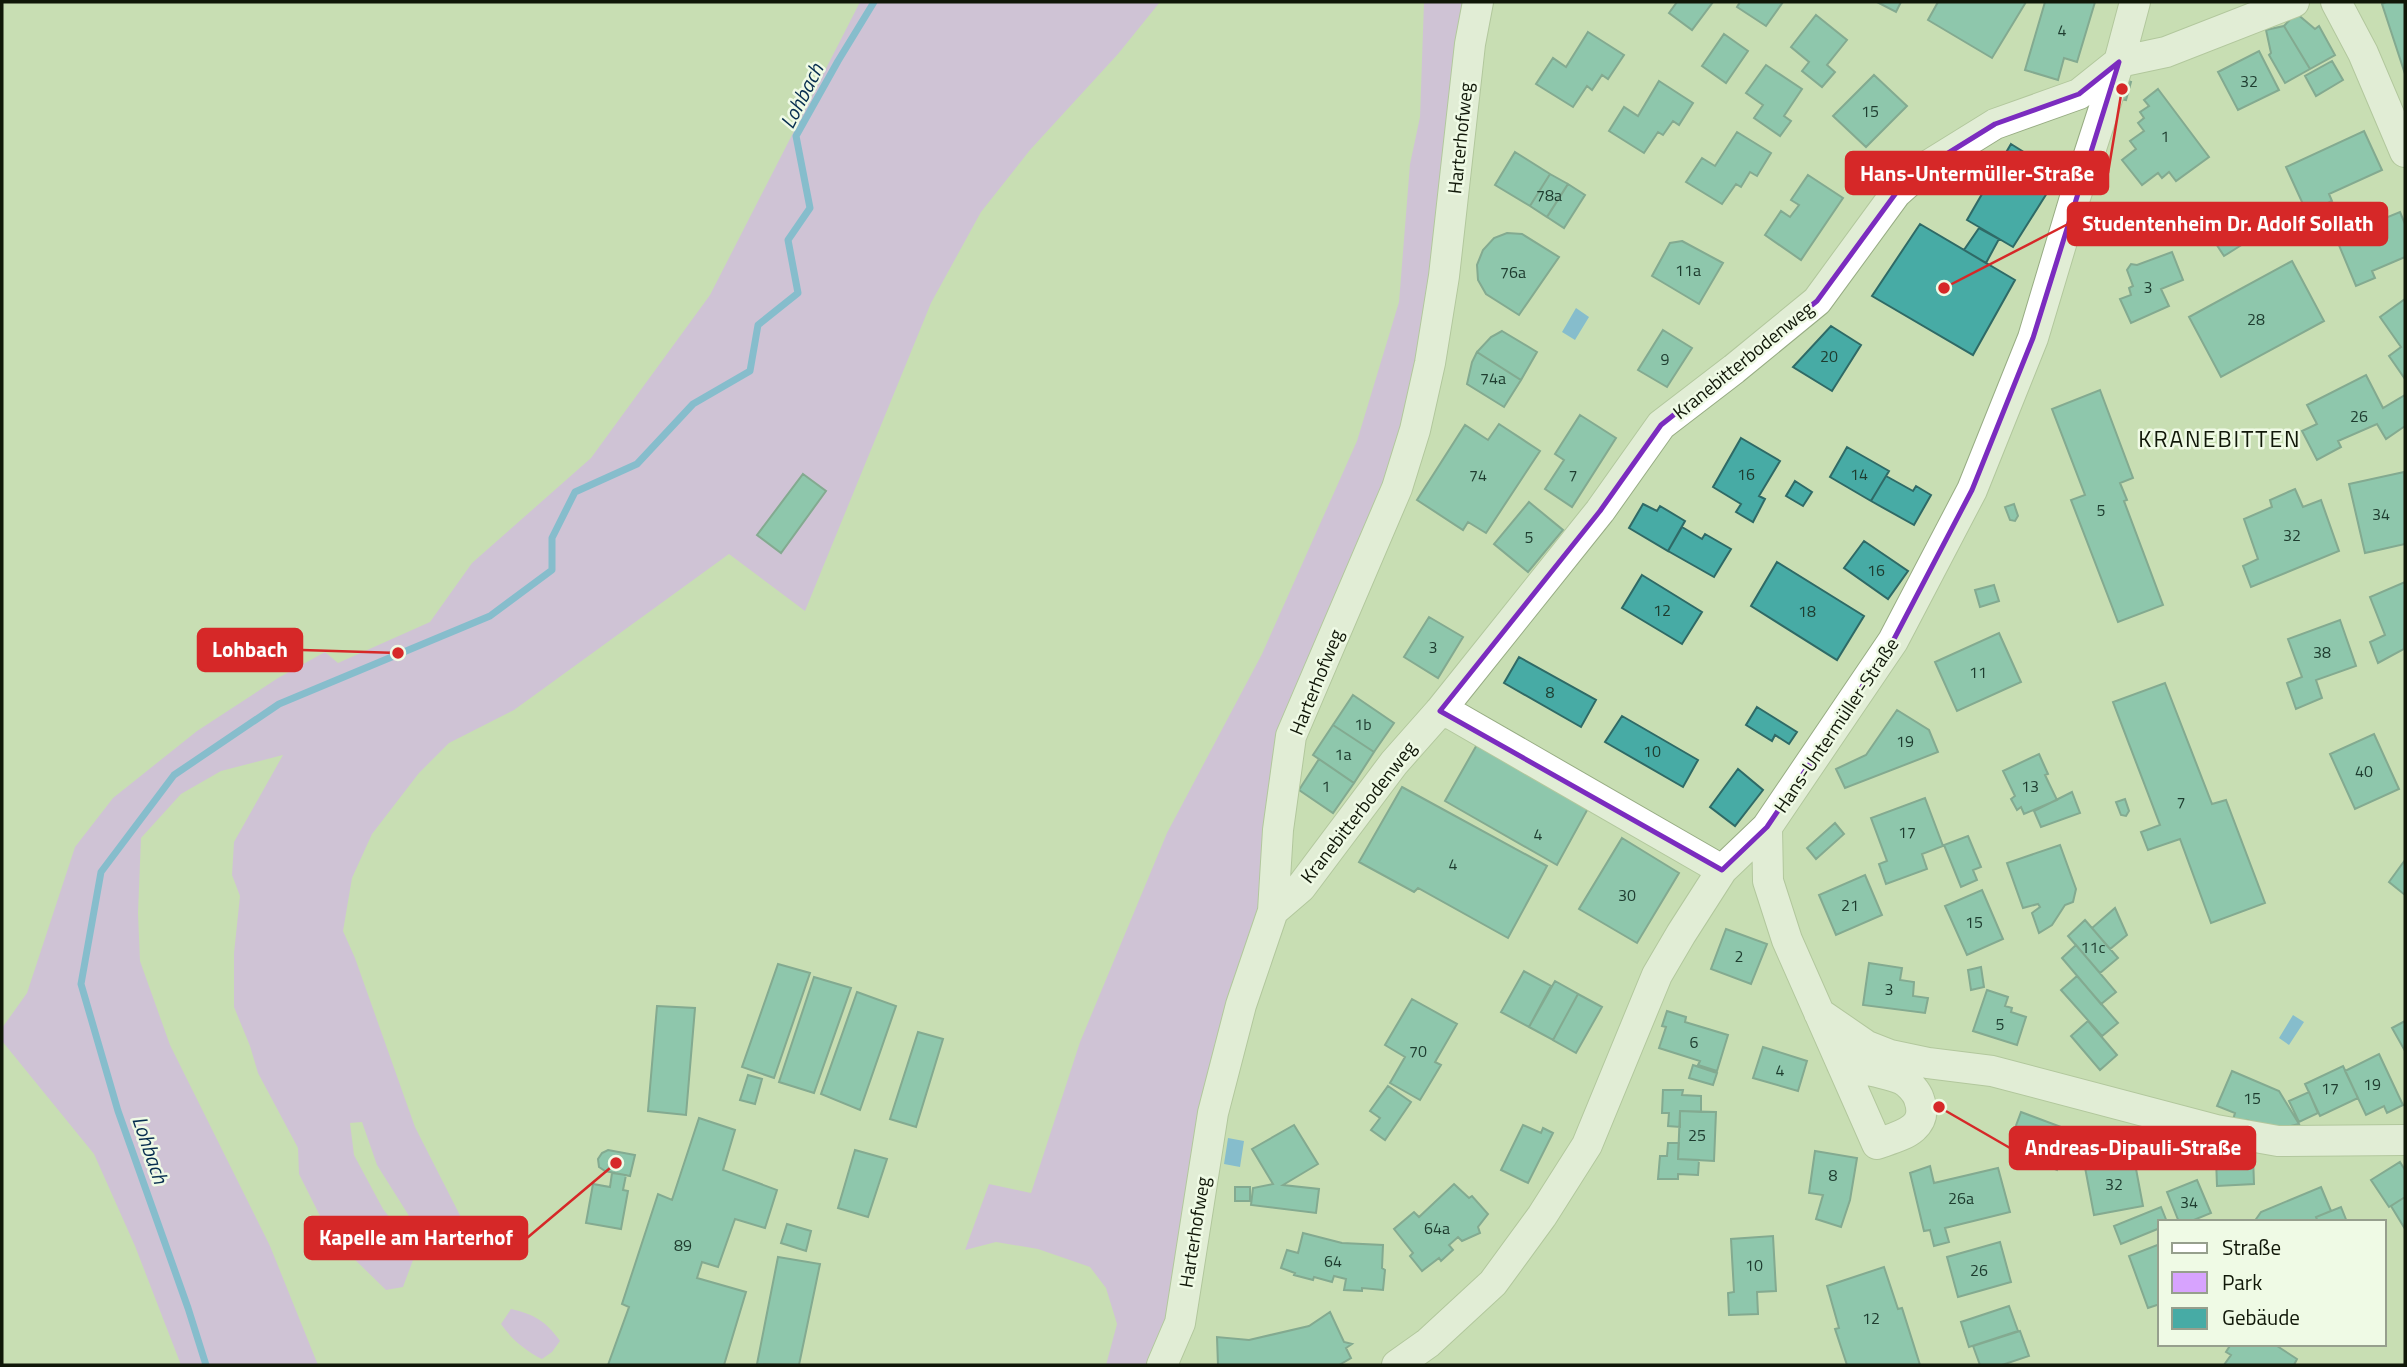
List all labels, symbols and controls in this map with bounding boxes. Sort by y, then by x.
house number: 4 [2058,18,2067,42]
water label: Lohbach [771,57,831,134]
house number: 32 [2240,69,2258,93]
street label: Harterhofweg [1439,80,1480,195]
house number: 15 [1861,99,1879,123]
house number: 1 [2161,124,2169,148]
callout: Hans-Untermüller-Straße [1846,152,2108,194]
text: Hans-Untermüller-Straße [1860,157,2094,189]
house number: 78a [1536,183,1562,207]
callout: Studentenheim Dr. Adolf Sollath [2068,203,2387,245]
text: Studentenheim Dr. Adolf Sollath [2082,207,2374,239]
house number: 11a [1675,258,1701,282]
house number: 76a [1500,260,1526,284]
house number: 3 [2144,275,2152,299]
street label: Kranebitterbodenweg [1666,294,1820,426]
house number: 28 [2247,307,2265,331]
house number: 20 [1820,344,1838,368]
house number: 9 [1661,347,1670,371]
house number: 74a [1480,366,1506,390]
house number: 26 [2350,404,2368,428]
district label: KRANEBITTEN [2138,421,2302,456]
house number: 16 [1737,462,1755,486]
house number: 14 [1850,462,1868,486]
house number: 74 [1469,463,1487,487]
house number: 7 [1569,463,1577,487]
house number: 5 [2097,498,2106,522]
house number: 34 [2372,502,2390,526]
house number: 32 [2283,523,2301,547]
house number: 5 [1525,525,1534,549]
house number: 16 [1867,558,1885,582]
house number: 12 [1653,598,1671,622]
house number: 18 [1798,599,1816,623]
street label: Harterhofweg [1281,624,1350,739]
callout: Lohbach [198,629,302,671]
street label: Hans-Untermüller-Straße [1766,631,1905,818]
text: Lohbach [212,633,288,665]
house number: 3 [1429,635,1437,659]
house number: 38 [2313,640,2331,664]
house number: 11 [1969,660,1987,684]
house number: 8 [1546,680,1555,704]
house number: 1b [1354,712,1372,736]
house number: 19 [1896,729,1914,753]
street label: Kranebitterbodenweg [1293,734,1423,889]
house number: 10 [1643,739,1661,763]
house number: 1a [1335,742,1351,766]
house number: 40 [2355,759,2373,783]
house number: 1 [1322,774,1330,798]
house number: 13 [2021,774,2039,798]
house number: 7 [2177,790,2185,814]
house number: 17 [1898,820,1916,844]
house number: 4 [1534,822,1543,846]
house number: 4 [1449,852,1458,876]
house number: 30 [1618,883,1636,907]
house number: 21 [1841,893,1859,917]
house number: 15 [1965,910,1983,934]
house number: 11c [2081,935,2105,959]
house number: 2 [1735,944,1743,968]
house number: 3 [1885,977,1893,1001]
house number: 5 [1996,1012,2005,1036]
house number: 6 [1690,1030,1699,1054]
house number: 70 [1409,1039,1427,1063]
house number: 4 [1776,1058,1785,1082]
house number: 19 [2363,1072,2381,1096]
house number: 17 [2321,1076,2339,1100]
house number: 15 [2243,1086,2261,1110]
water label: Lohbach [124,1112,178,1188]
house number: 25 [1688,1123,1706,1147]
callout: Andreas-Dipauli-Straße [2010,1127,2255,1169]
text: Andreas-Dipauli-Straße [2025,1131,2241,1163]
house number: 8 [1829,1163,1838,1187]
house number: 32 [2105,1172,2123,1196]
street label: Harterhofweg [1170,1174,1217,1290]
house number: 26a [1948,1186,1974,1210]
house number: 34 [2180,1190,2198,1214]
house number: 64a [1424,1216,1450,1240]
callout: Kapelle am Harterhof [305,1217,527,1259]
legend [2158,1220,2386,1346]
text: Kapelle am Harterhof [319,1221,514,1253]
text: Straße [2222,1231,2281,1263]
house number: 89 [674,1233,692,1257]
house number: 64 [1324,1249,1342,1273]
house number: 10 [1745,1253,1763,1277]
house number: 26 [1970,1258,1988,1282]
text: Park [2222,1266,2262,1298]
text: Gebäude [2222,1301,2300,1333]
house number: 12 [1862,1306,1880,1330]

